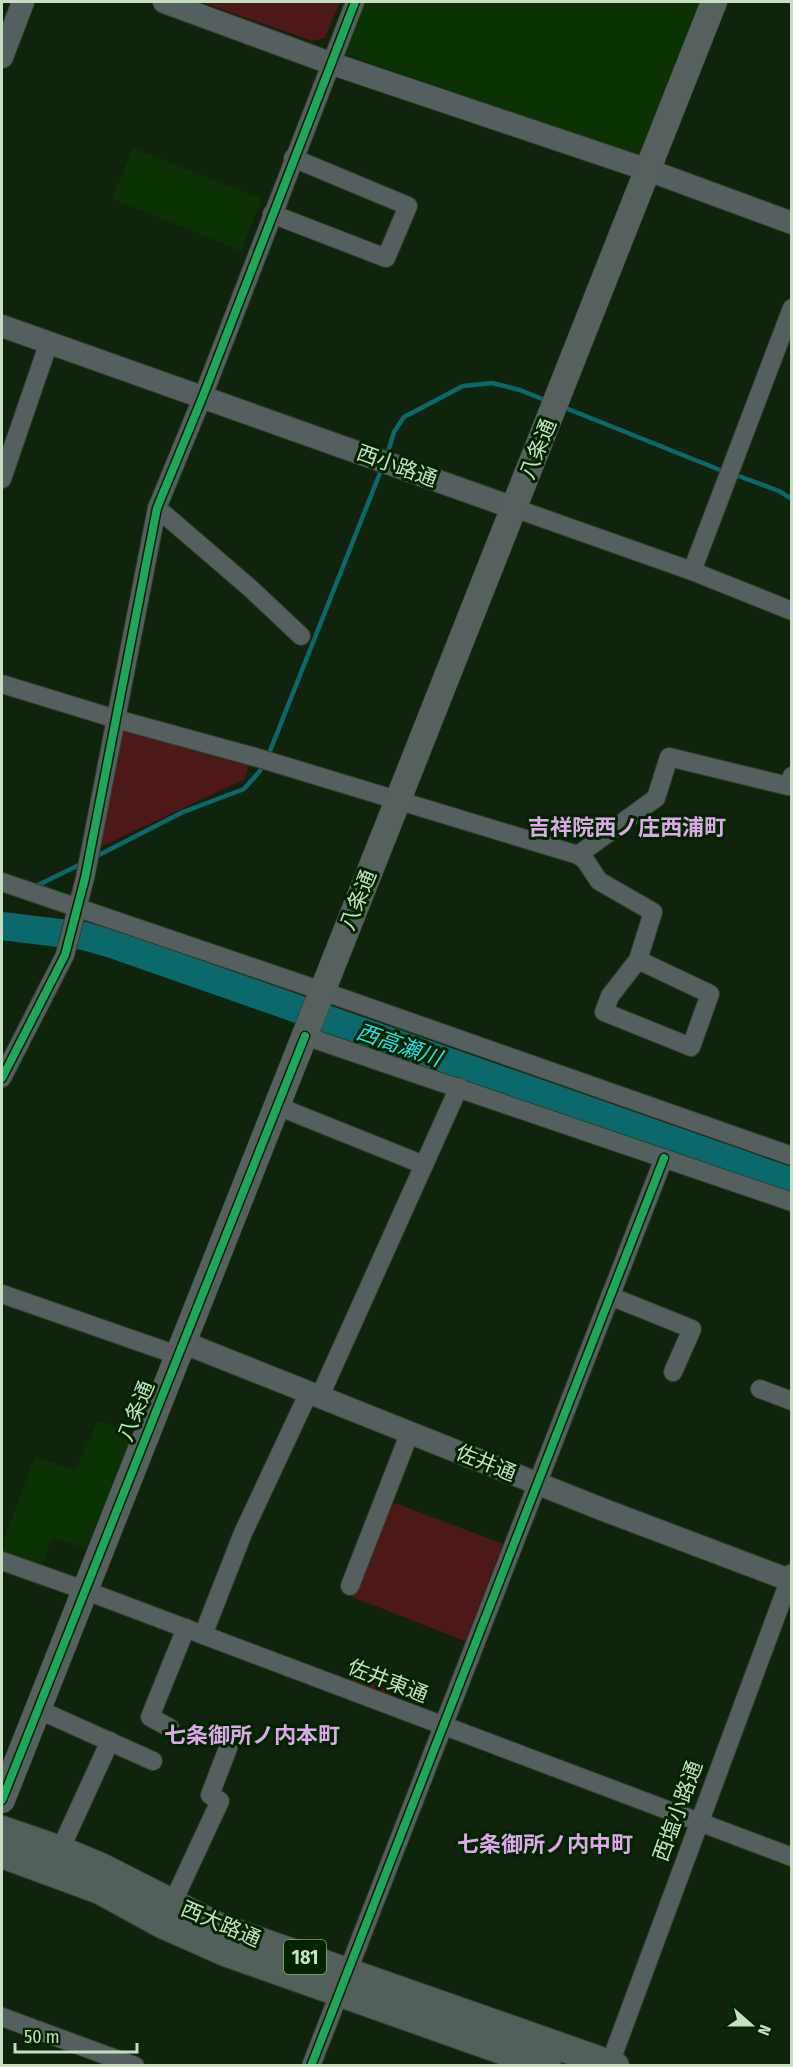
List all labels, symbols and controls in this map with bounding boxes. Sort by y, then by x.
street label: 八条通 [514,415,562,483]
street label: 西小路通 [353,439,441,493]
district label: 吉祥院西ノ庄西浦町 [528,814,726,841]
street label: 八条通 [334,866,382,934]
water label: 西高瀬川 [353,1018,447,1073]
street label: 八条通 [112,1377,160,1445]
street label: 佐井通 [452,1439,520,1487]
street label: 佐井東通 [344,1654,432,1708]
district label: 七条御所ノ内本町 [164,1722,340,1749]
street label: 西塩小路通 [648,1757,708,1865]
district label: 七条御所ノ内中町 [457,1831,633,1858]
street label: 西大路通 [177,1896,265,1952]
road number: 181 [284,1940,326,1974]
north arrow [721,1995,781,2055]
scale bar [15,2016,136,2054]
text: N [754,2022,775,2038]
text: 50 m [24,2026,60,2048]

